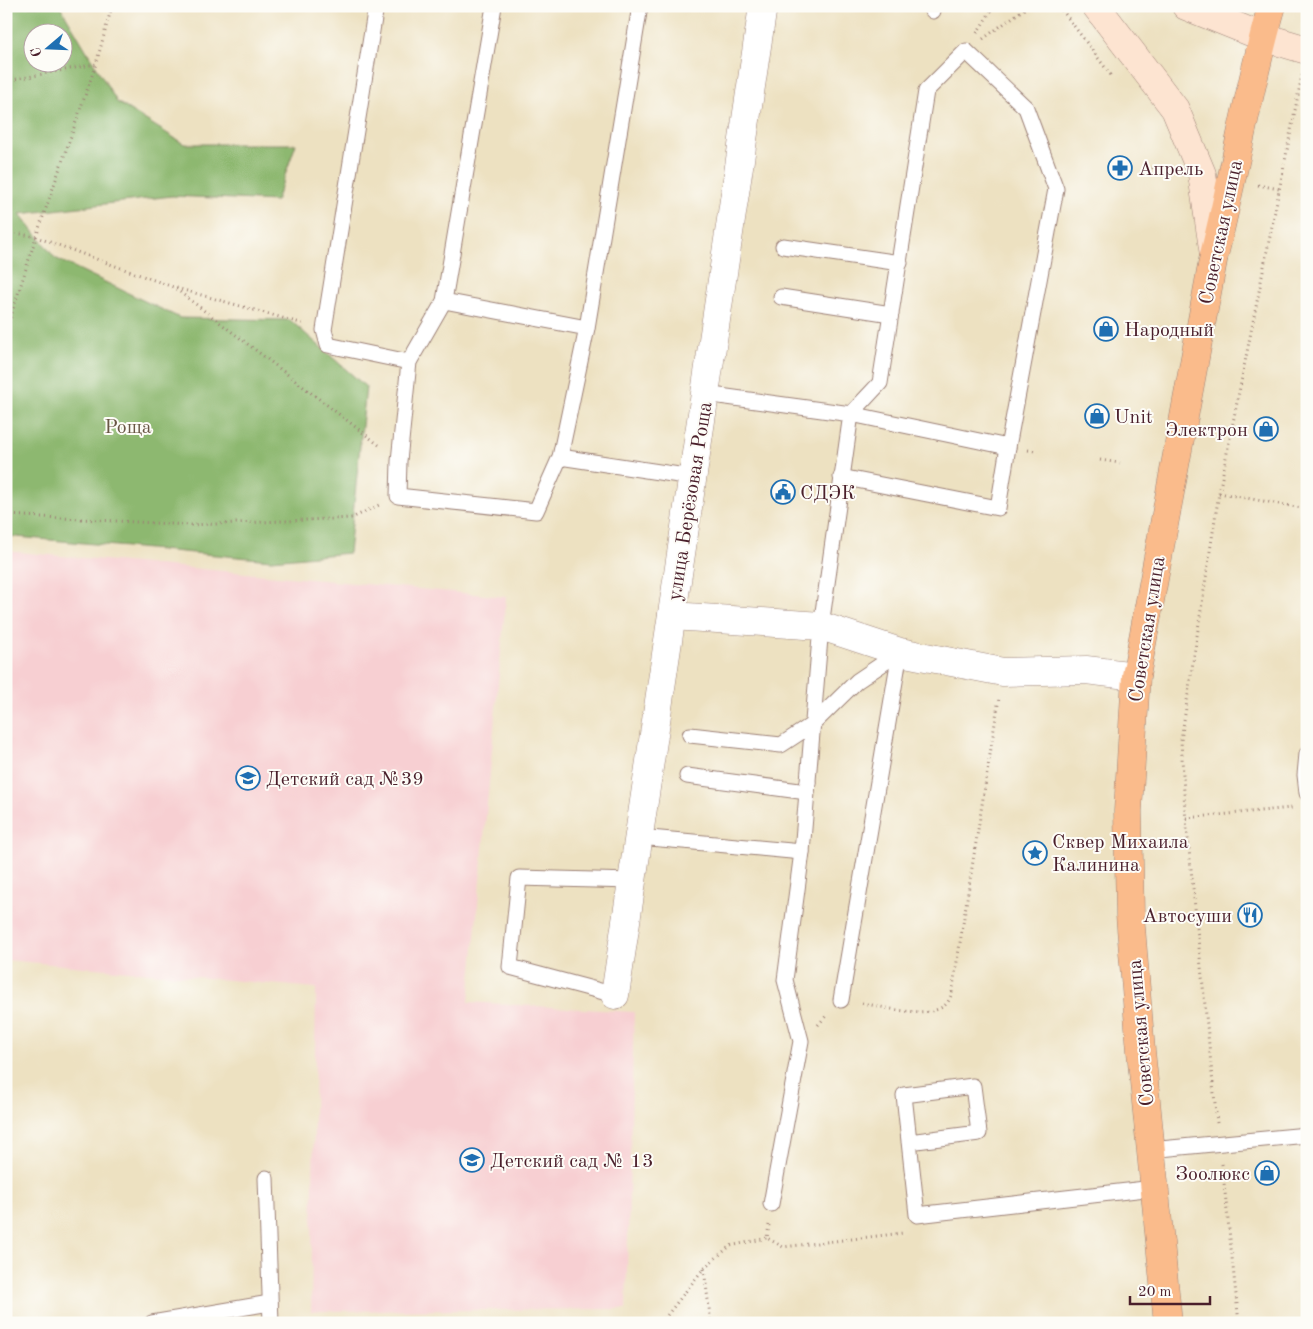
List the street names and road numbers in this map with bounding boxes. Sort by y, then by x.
street label: Советская улица [1197,158,1247,307]
street label: улица Берёзовая Роща [665,400,717,602]
street label: Советская улица [1127,555,1169,704]
street label: Советская улица [1126,958,1158,1107]

